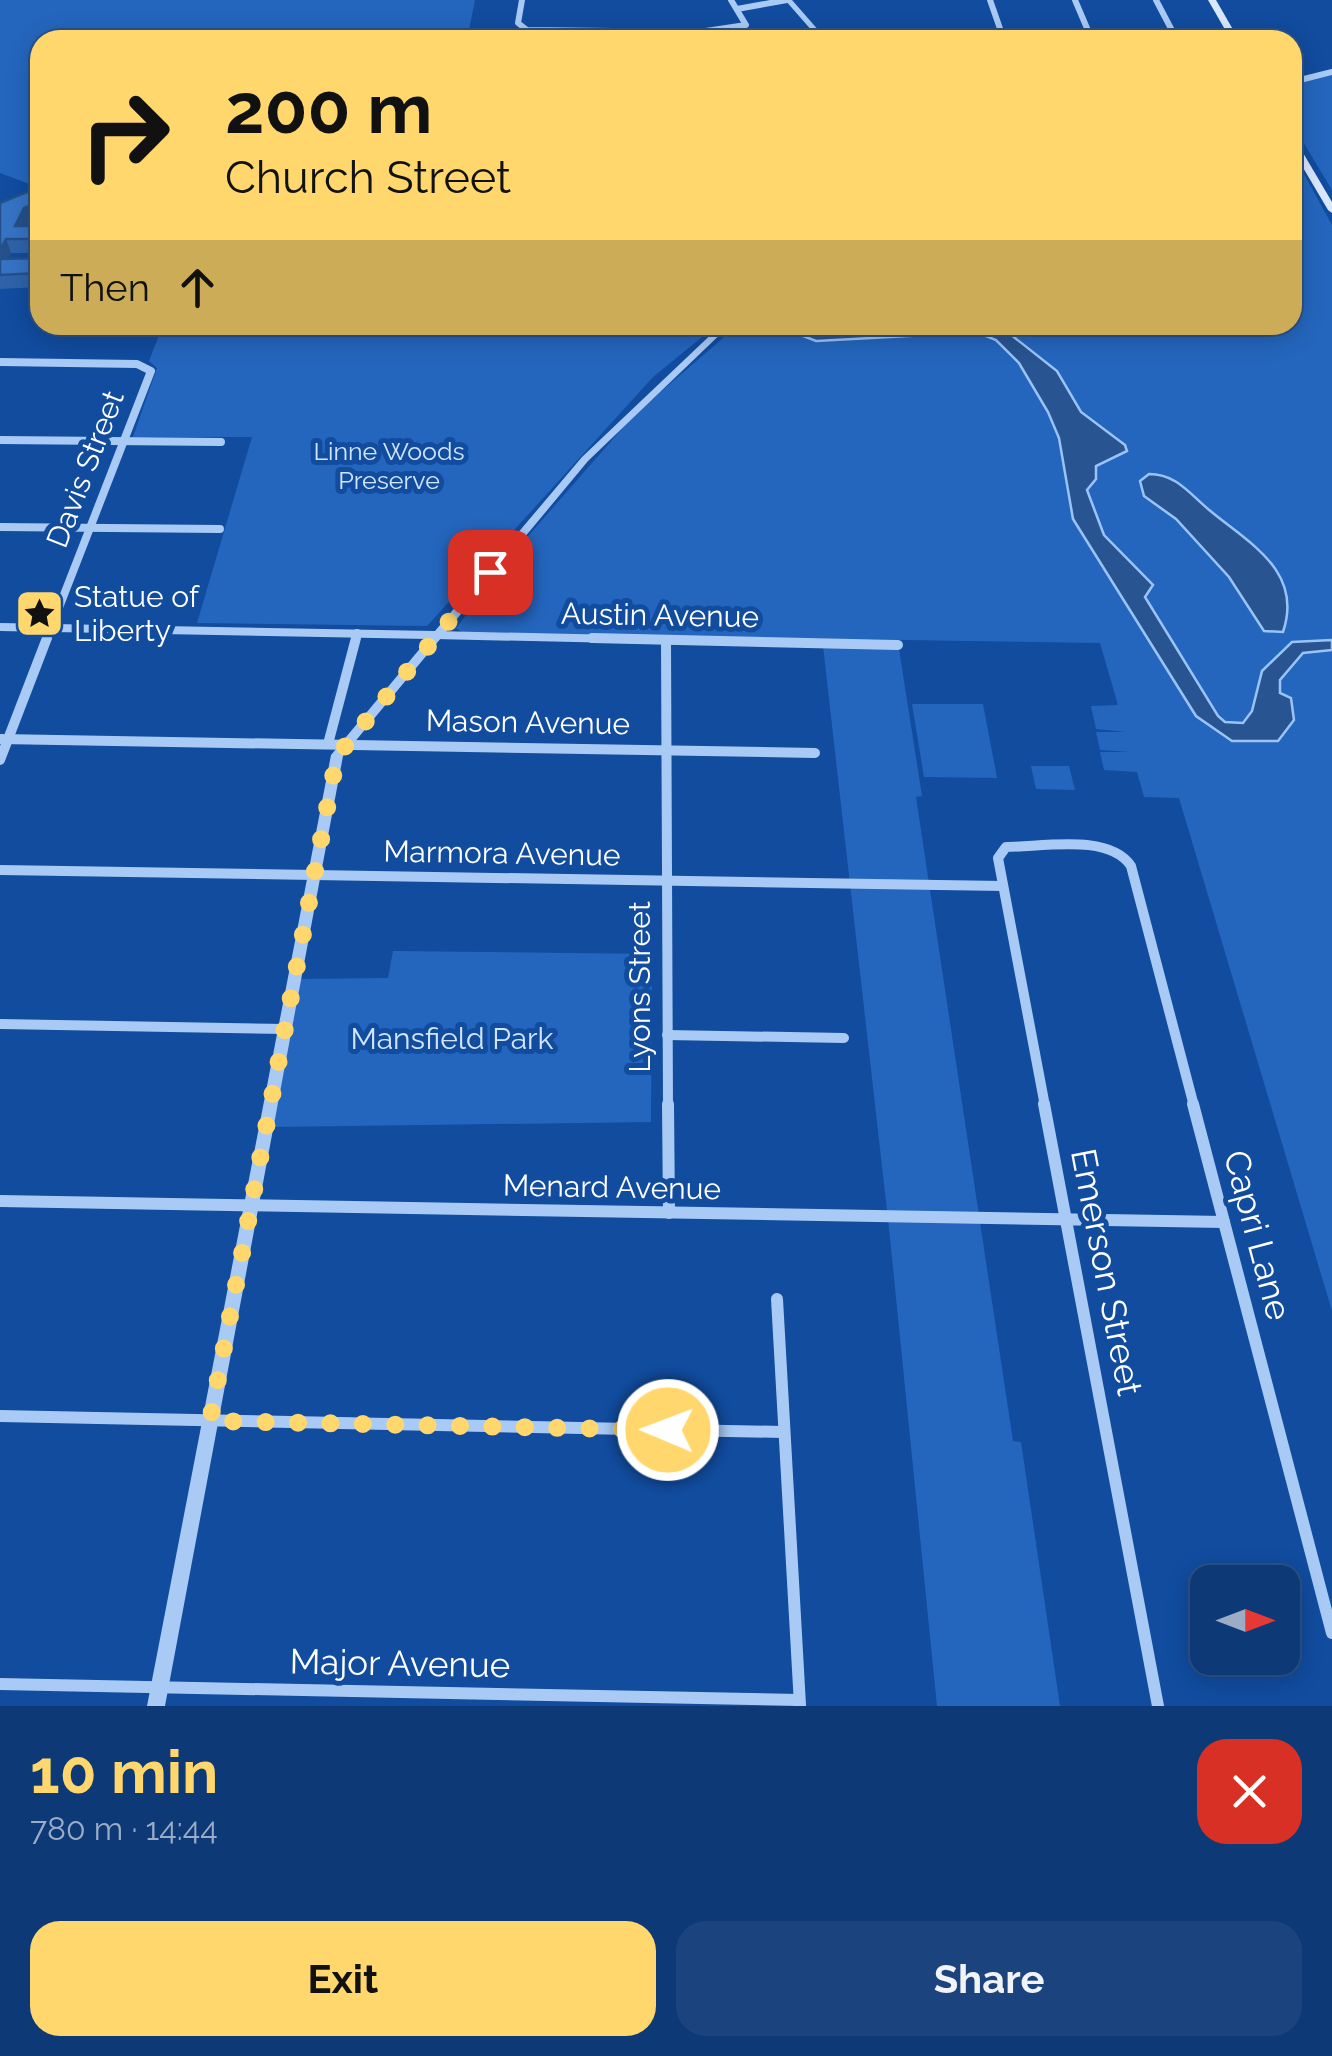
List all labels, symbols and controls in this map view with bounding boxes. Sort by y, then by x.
text: 200 m [225,67,432,149]
icon: right [60,70,190,200]
text: Church Street [225,151,511,204]
icon: ahead [170,260,225,315]
text: Then [60,265,150,310]
street label: Davis Street [39,386,131,552]
park label: Linne Woods Preserve [313,436,465,495]
pin [448,530,533,615]
icon: arrive [463,545,518,600]
place label: Statue of Liberty [74,579,200,648]
place icon: Statue of Liberty [13,587,65,639]
street label: Austin Avenue [561,596,759,634]
street label: Mason Avenue [426,703,630,741]
street label: Marmora Avenue [383,833,621,873]
street label: Lyons Street [622,901,657,1073]
park label: Mansfield Park [351,1021,554,1056]
street label: Emerson Street [1063,1145,1151,1399]
street label: Capri Lane [1216,1146,1300,1324]
street label: Menard Avenue [503,1168,721,1206]
position arrow [616,1378,720,1482]
north arrow [1190,1565,1300,1675]
map controls [1190,1565,1300,1675]
street label: Major Avenue [289,1641,511,1685]
text: 10 min [30,1737,218,1807]
button: close [1197,1739,1302,1844]
text: 780 m · 14:44 [30,1810,218,1847]
button: Exit [30,1921,656,2036]
button: Share [676,1921,1302,2036]

